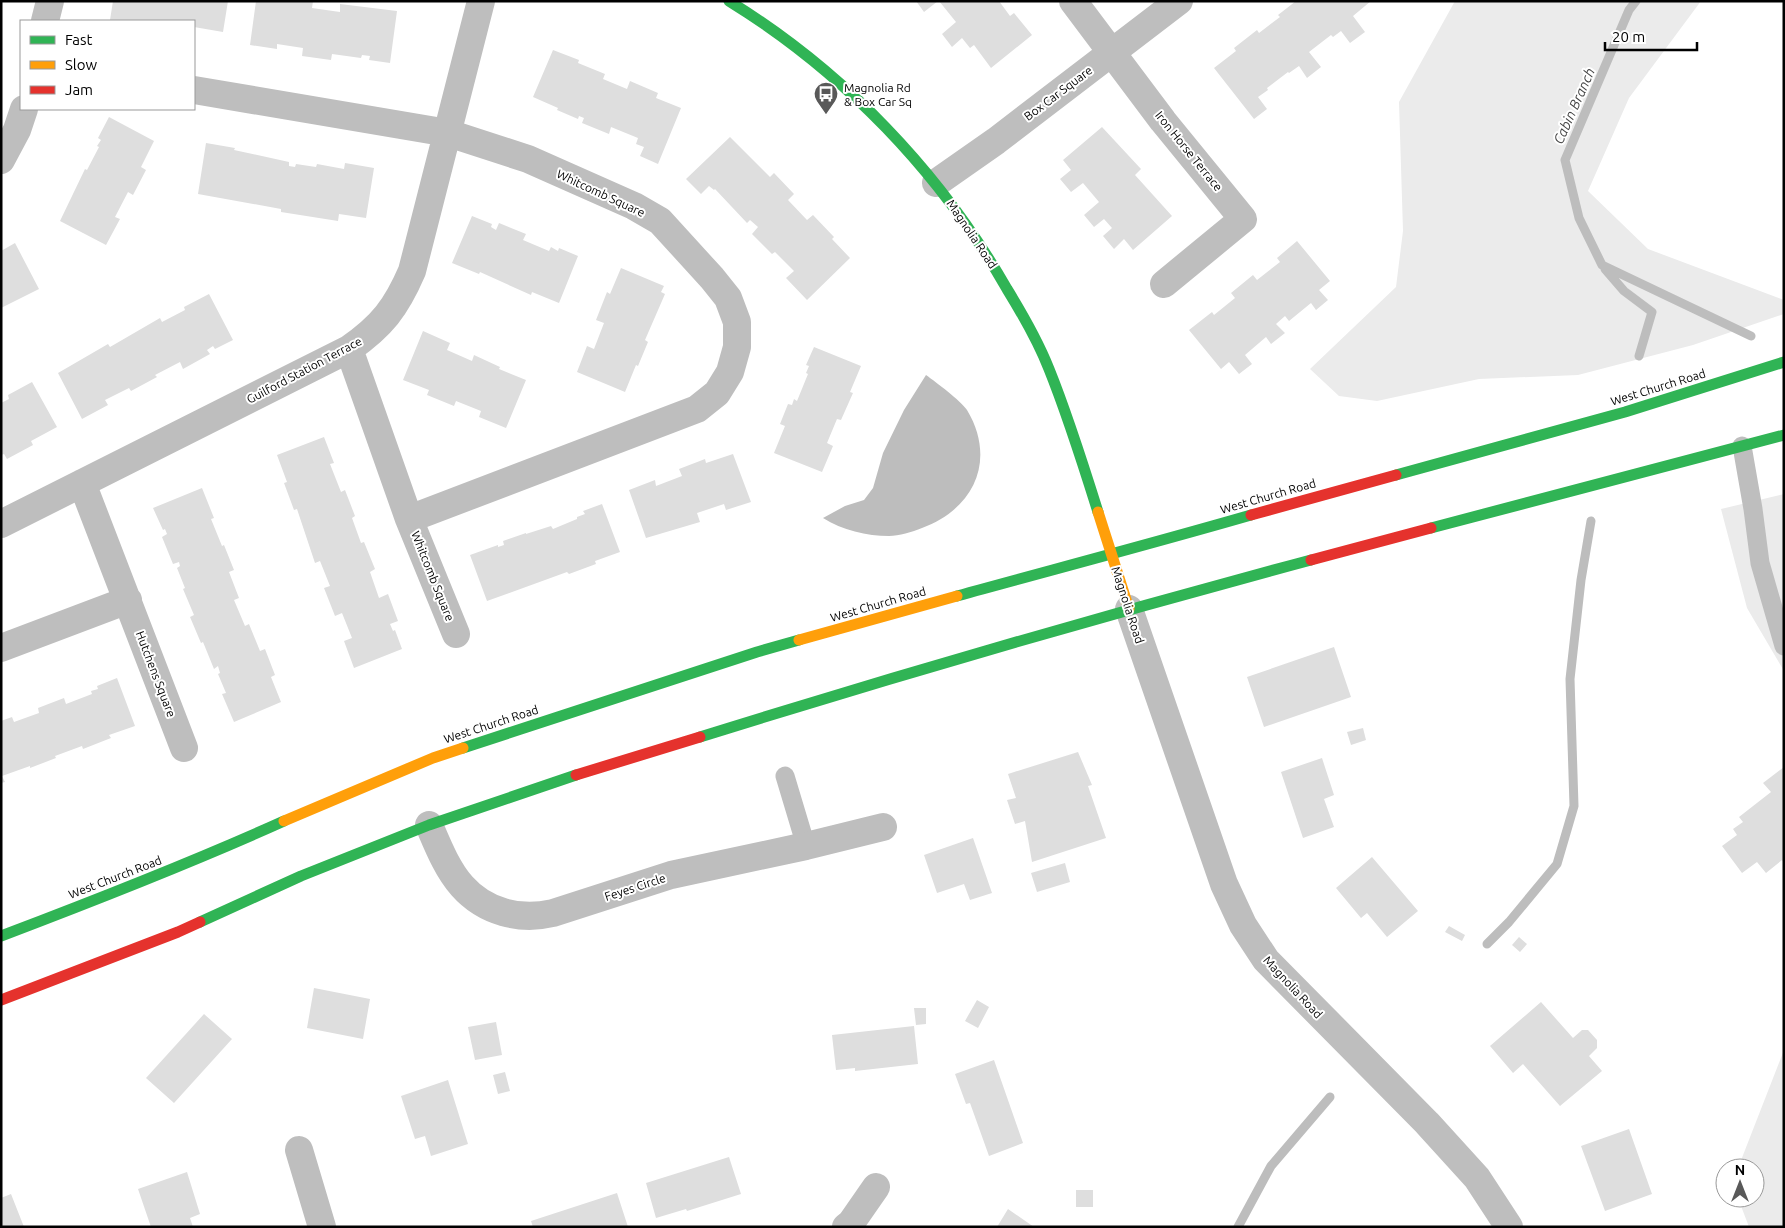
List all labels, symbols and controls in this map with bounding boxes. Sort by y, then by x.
legend [20,20,195,110]
scale bar [1605,20,1698,52]
text: 20 m [1612,28,1645,45]
text: Fast [65,31,93,48]
text: Slow [65,56,98,73]
street label: Box Car Square [1021,63,1095,123]
water label: Cabin Branch [1550,65,1598,147]
text: Jam [65,81,93,98]
bus stop icon: Magnolia Rd & Box Car Sq [813,81,839,115]
place label: Magnolia Rd & Box Car Sq [844,81,912,108]
street label: Iron Horse Terrace [1153,108,1225,194]
street label: Whitcomb Square [555,167,647,219]
street label: Magnolia Road [944,197,1000,271]
street label: Guilford Station Terrace [244,334,364,406]
street label: West Church Road [1609,366,1707,408]
street label: West Church Road [1219,476,1317,516]
street label: Whitcomb Square [409,529,457,623]
street label: Magnolia Road [1109,565,1147,645]
street label: West Church Road [829,584,927,624]
street label: Hutchens Square [134,629,178,719]
street label: West Church Road [442,703,540,745]
street label: West Church Road [67,853,163,901]
street label: Feyes Circle [603,871,667,903]
street label: Magnolia Road [1261,953,1325,1021]
north arrow [1715,1158,1765,1208]
text: N [1735,1162,1745,1178]

